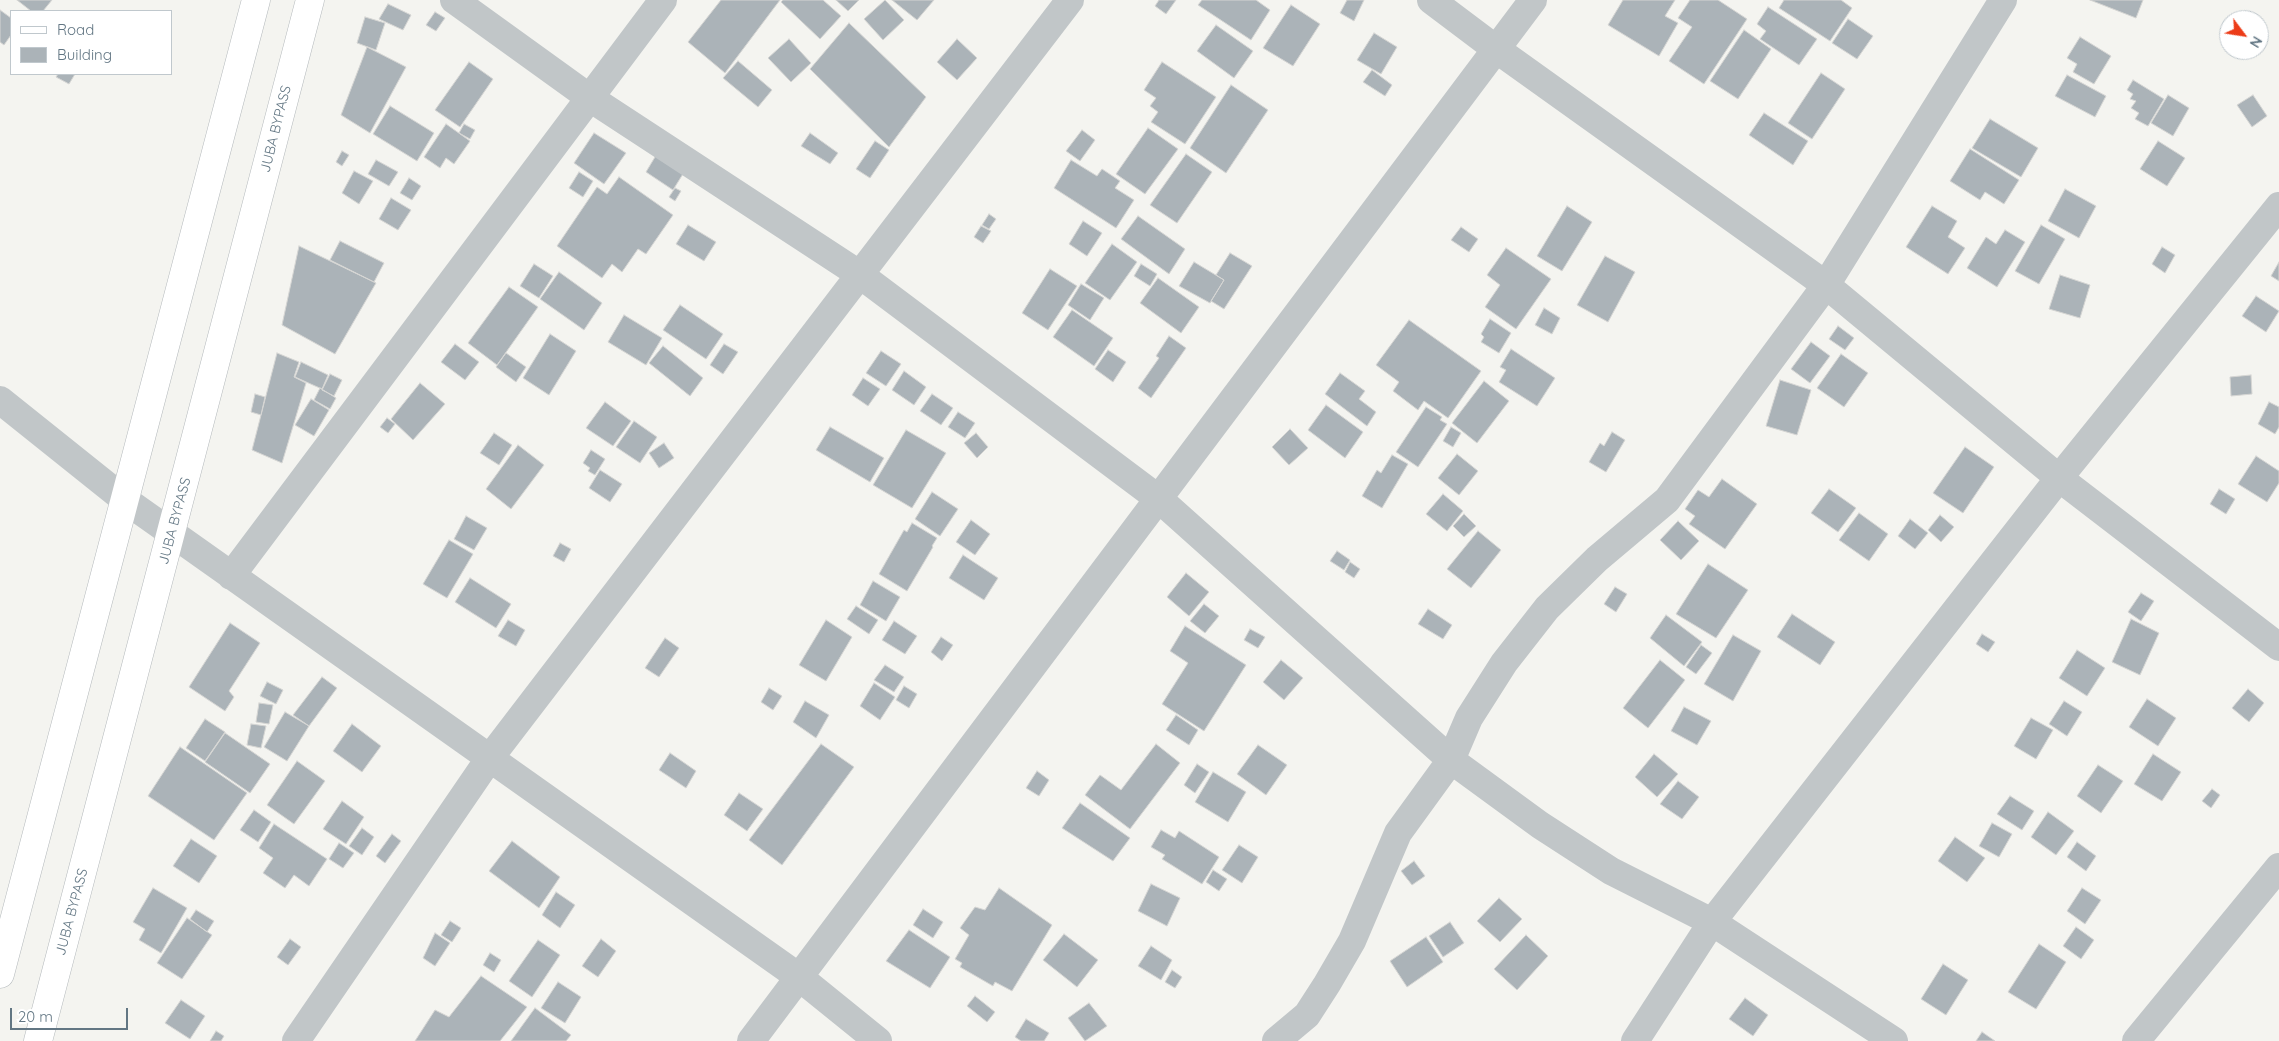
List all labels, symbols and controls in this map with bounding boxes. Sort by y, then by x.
legend [10,10,172,75]
north arrow [2219,10,2269,60]
text: Road [57,20,94,39]
text: N [2246,33,2266,51]
text: Building [57,45,112,64]
street label: JUBA BYPASS [257,84,295,174]
street label: JUBA BYPASS [155,476,195,566]
street label: JUBA BYPASS [52,867,92,957]
scale bar [12,998,130,1030]
text: 20 m [18,1007,53,1026]

